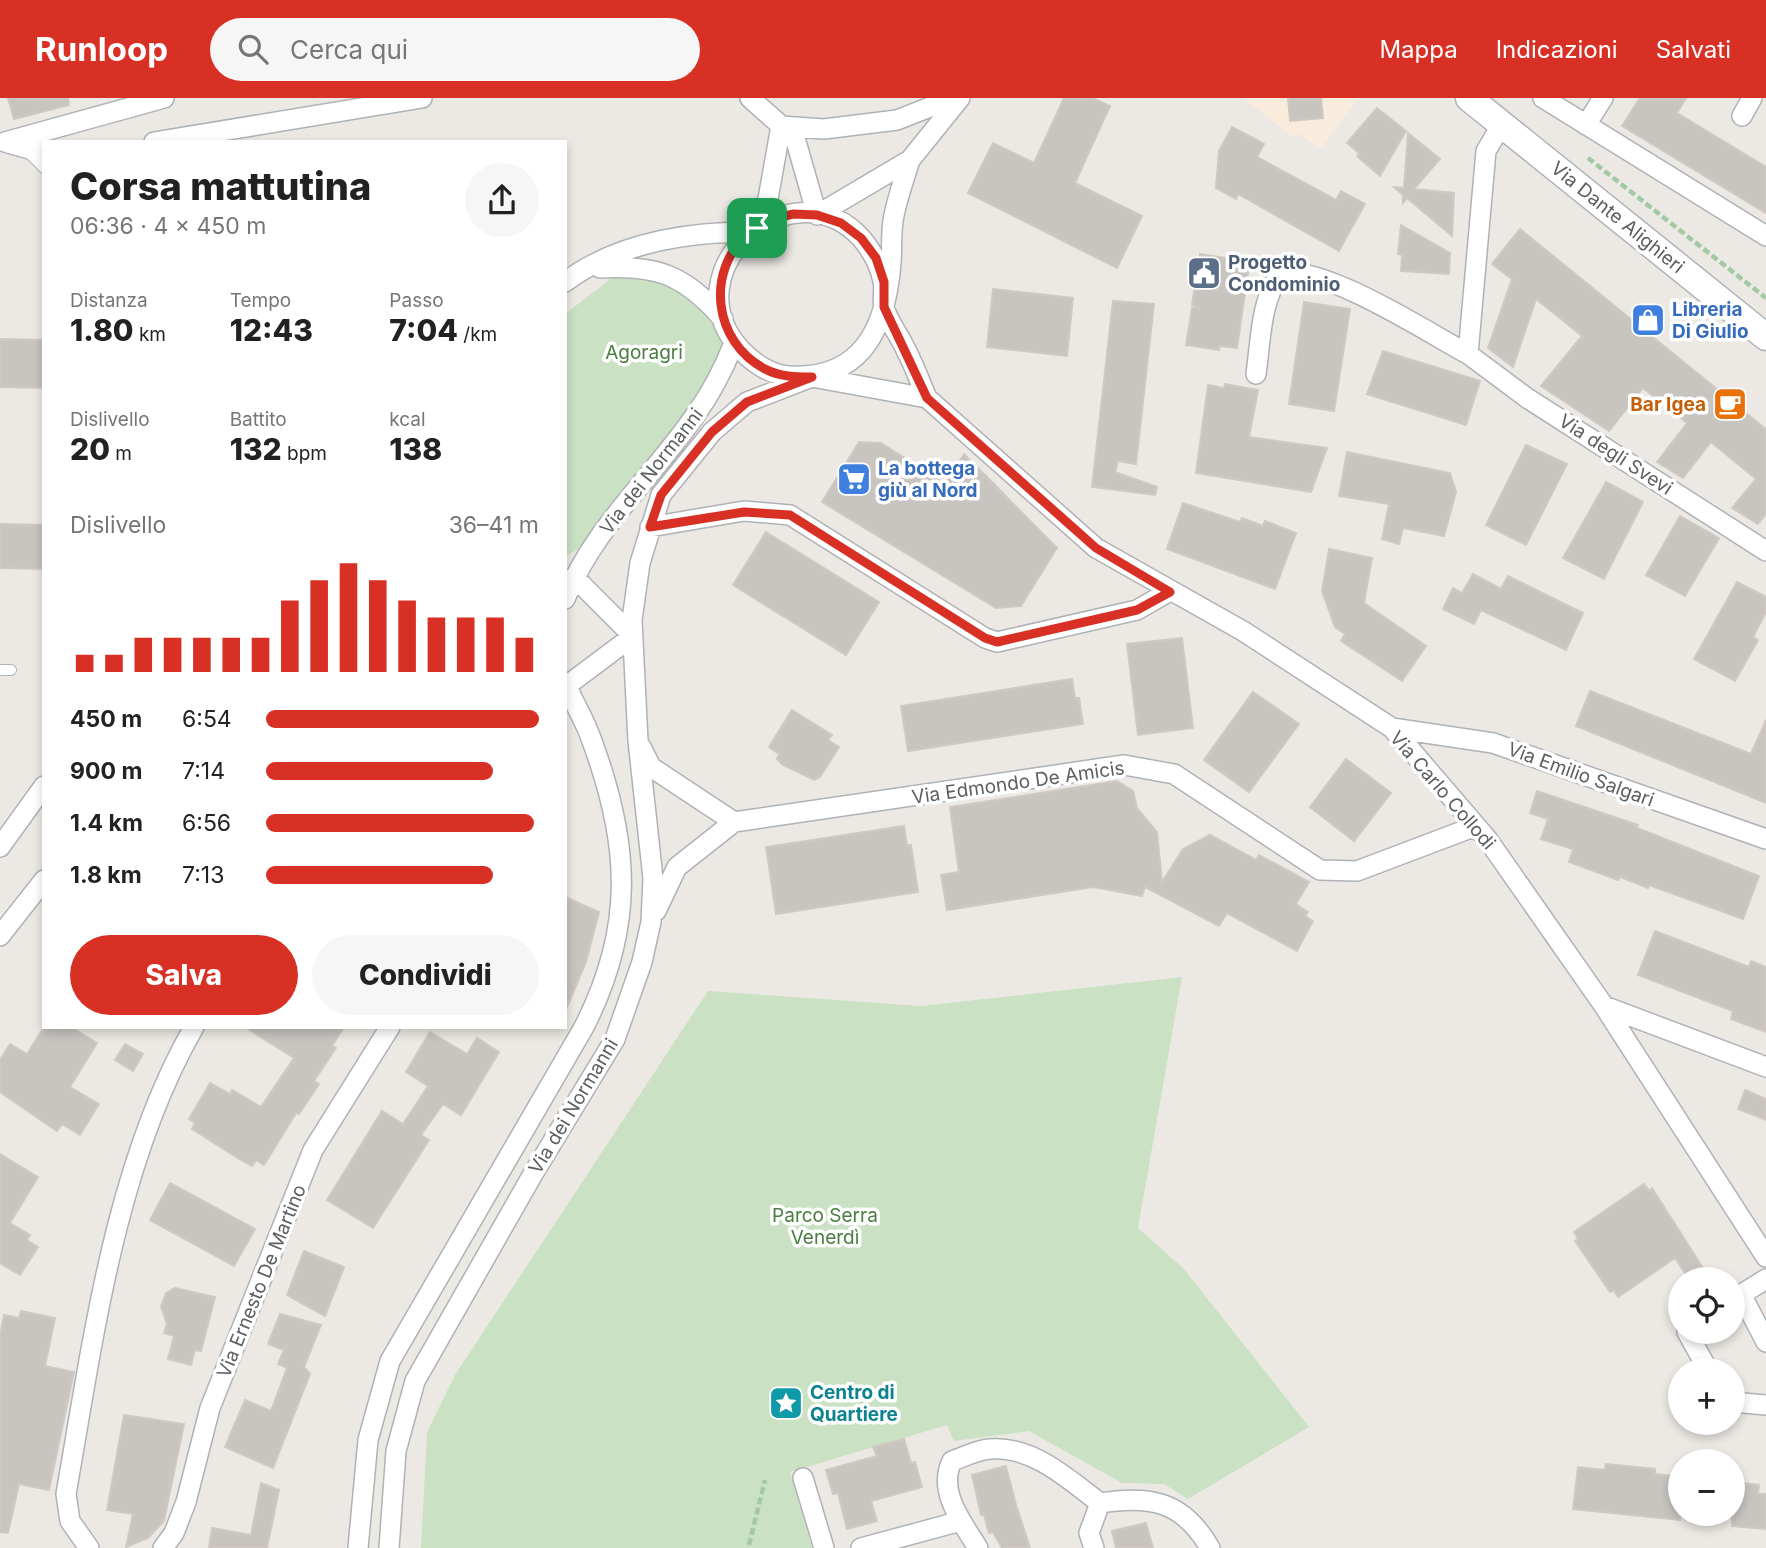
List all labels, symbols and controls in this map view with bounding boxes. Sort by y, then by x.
search box [210,18,700,81]
text: Runloop [35,29,168,69]
icon: search [234,30,272,68]
text: Cerca qui [290,34,408,65]
text: Mappa [1379,35,1458,64]
text: Indicazioni [1496,35,1618,64]
text: Salvati [1656,35,1731,64]
street label: Via Dante Alighieri [1546,157,1689,278]
text: Corsa mattutina [70,163,371,209]
button: share [465,163,539,237]
pin [727,198,787,258]
icon: arrive [738,209,776,247]
text: 06:36 · 4 × 450 m [70,212,266,240]
place label: Progetto Condominio [1228,251,1340,296]
public building icon: Progetto Condominio [1185,254,1223,292]
text: Distanza [70,289,148,312]
text: Tempo [230,289,291,312]
text: Passo [389,289,444,312]
place label: Libreria Di Giulio [1672,298,1749,343]
shop icon: Libreria Di Giulio [1629,301,1667,339]
text: 1.80 [70,312,134,348]
text: 12:43 [230,312,313,348]
text: 7:04 [389,312,458,348]
text: km [134,323,166,346]
text: /km [458,323,497,346]
park label: Agoragri [605,341,683,364]
cafe icon: Bar Igea [1711,385,1749,423]
place label: Bar Igea [1630,393,1706,416]
street label: Via dei Normanni [595,404,708,539]
text: Dislivello [70,408,150,431]
text: Battito [230,408,287,431]
text: kcal [389,408,426,431]
street label: Via degli Svevi [1554,409,1677,500]
text: 20 [70,431,110,467]
text: 132 [230,431,282,467]
text: 138 [389,431,442,467]
text: m [110,442,132,465]
text: bpm [282,442,327,465]
place label: La bottega giù al Nord [878,457,978,502]
supermarket icon: La bottega giù al Nord [835,460,873,498]
text: Dislivello [70,511,166,539]
text: 36–41 m [449,511,539,539]
text: 450 m [70,705,142,733]
text: 6:54 [182,705,232,733]
street label: Via Carlo Collodi [1385,726,1500,854]
street label: Via Emilio Salgari [1504,737,1657,812]
street label: Via Edmondo De Amicis [910,756,1126,809]
text: 900 m [70,757,142,785]
text: 7:14 [182,757,225,785]
text: 1.4 km [70,809,143,837]
text: 6:56 [182,809,231,837]
text: 1.8 km [70,861,142,889]
text: 7:13 [182,861,224,889]
button: Salva [70,935,298,1015]
button: Condividi [312,935,539,1015]
street label: Via dei Normanni [524,1034,623,1178]
street label: Via Ernesto De Martino [212,1181,311,1381]
park label: Parco Serra Venerdì [772,1204,878,1249]
map controls [1668,1267,1745,1526]
button: locate [1668,1267,1745,1344]
button: + [1668,1358,1745,1435]
place label: Centro di Quartiere [810,1381,898,1426]
place icon: Centro di Quartiere [767,1384,805,1422]
button: − [1668,1449,1745,1526]

